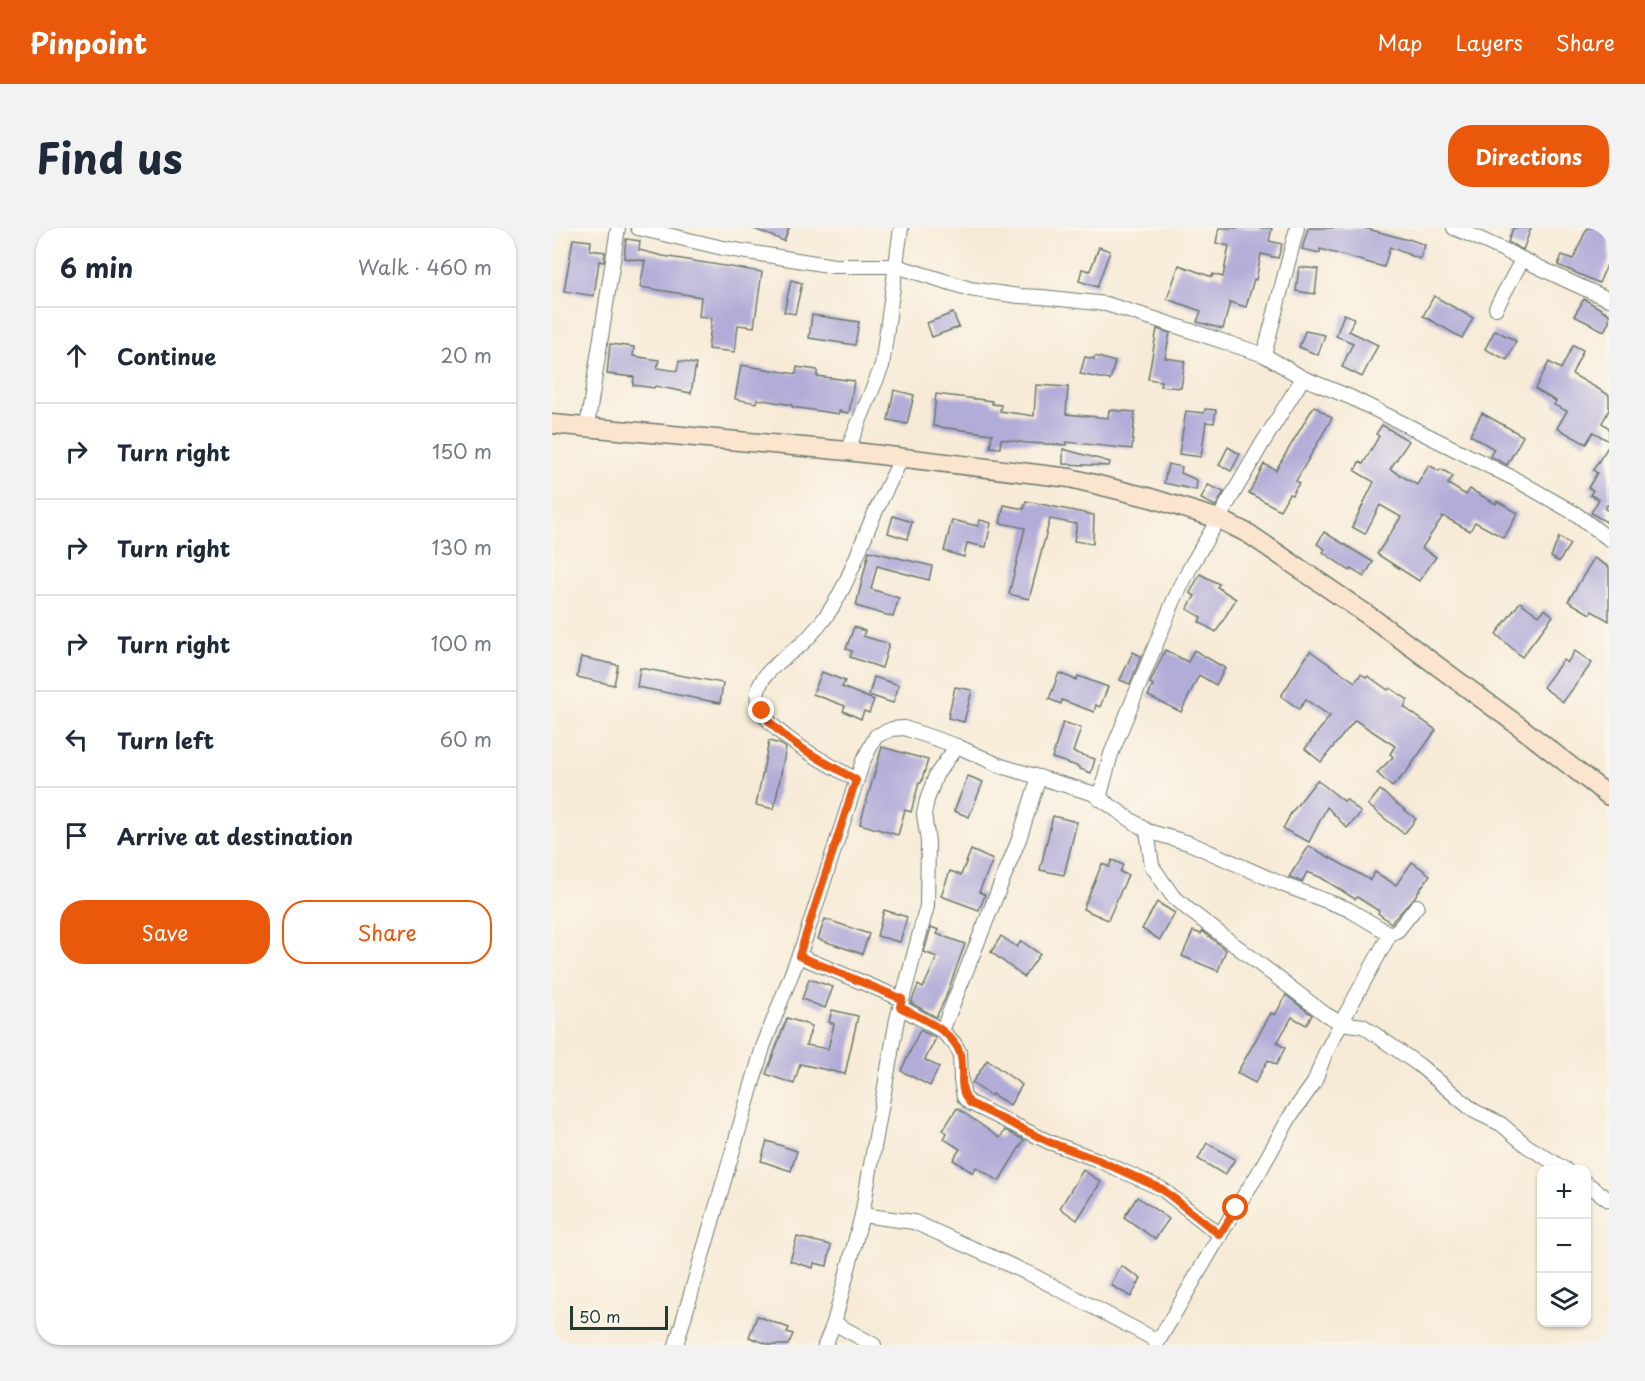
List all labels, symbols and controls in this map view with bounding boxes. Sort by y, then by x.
text: Pinpoint [30,21,147,64]
text: Map [1378,26,1422,58]
text: Layers [1455,26,1523,58]
text: Share [1556,26,1615,58]
text: Find us [36,125,183,188]
button: Directions [1448,125,1609,187]
text: 6 min [60,248,133,287]
text: Walk · 460 m [358,252,492,282]
icon: ahead [60,339,93,372]
text: Continue [117,339,216,372]
text: 20 m [440,340,492,370]
icon: right [60,435,93,468]
text: Turn right [117,435,230,468]
text: 150 m [432,436,492,466]
icon: right [60,531,93,564]
text: Turn right [117,531,230,564]
text: 130 m [432,532,492,562]
icon: right [60,627,93,660]
text: Turn right [117,627,230,660]
text: 100 m [431,628,492,658]
route end [748,697,774,723]
icon: left [60,723,93,756]
text: Turn left [117,723,214,756]
text: 60 m [440,724,492,754]
icon: arrive [60,819,93,852]
text: Arrive at destination [117,819,353,852]
button: Save [60,900,270,964]
button: Share [282,900,492,964]
map controls [1537,1165,1591,1327]
button: + [1537,1165,1591,1219]
route start [1222,1194,1248,1220]
button: − [1537,1219,1591,1273]
button: layers [1537,1273,1591,1327]
scale bar [570,1303,668,1330]
text: 50 m [579,1304,620,1328]

